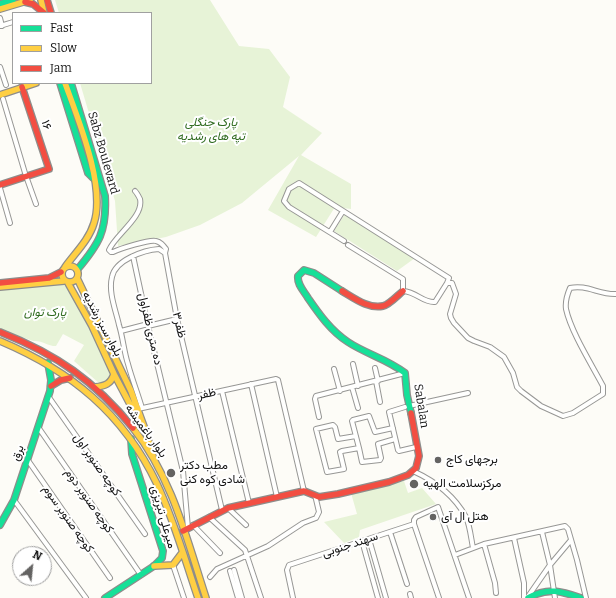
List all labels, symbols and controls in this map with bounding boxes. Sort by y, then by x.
legend [12,12,152,84]
text: Fast [50,21,73,35]
text: Slow [50,41,77,55]
text: Jam [50,61,72,75]
street label: Sabz Boulevard [84,110,122,196]
park label: پارک جنگلی تپه های رشدیه [177,116,245,144]
street label: ۱۶ [38,118,54,132]
street label: بلوار سبز رشدیه [79,289,125,359]
street label: ده متری ظفراول [135,292,165,366]
park label: پارک توان [24,306,66,320]
street label: ظفر۳ [169,311,189,339]
street label: Sabalan [410,383,432,429]
street label: ظفر [196,385,218,403]
street label: بلوار باغمیشه [122,401,170,461]
street label: کوچه صنوبر اول [70,431,124,499]
street label: برق [8,443,28,463]
place label: برجهای کاج [446,453,498,467]
marker: برجهای کاج [433,455,443,465]
place label: مطب دکتر شادی کوه کنی [180,459,245,487]
street label: کوچه صنوبر دوم [61,466,117,536]
marker: مطب دکتر شادی کوه کنی [165,467,177,479]
place label: مرکزسلامت الهیه [423,477,501,491]
marker: مرکزسلامت الهیه [408,478,420,490]
street label: کوچه صنوبر سوم [39,482,97,556]
street label: میرعلی تبریزی [147,484,179,550]
place label: هتل ال آی [441,510,488,524]
marker: هتل ال آی [428,512,438,522]
street label: سهند جنوبی [320,529,380,561]
north arrow [12,546,52,586]
text: N [30,548,44,563]

